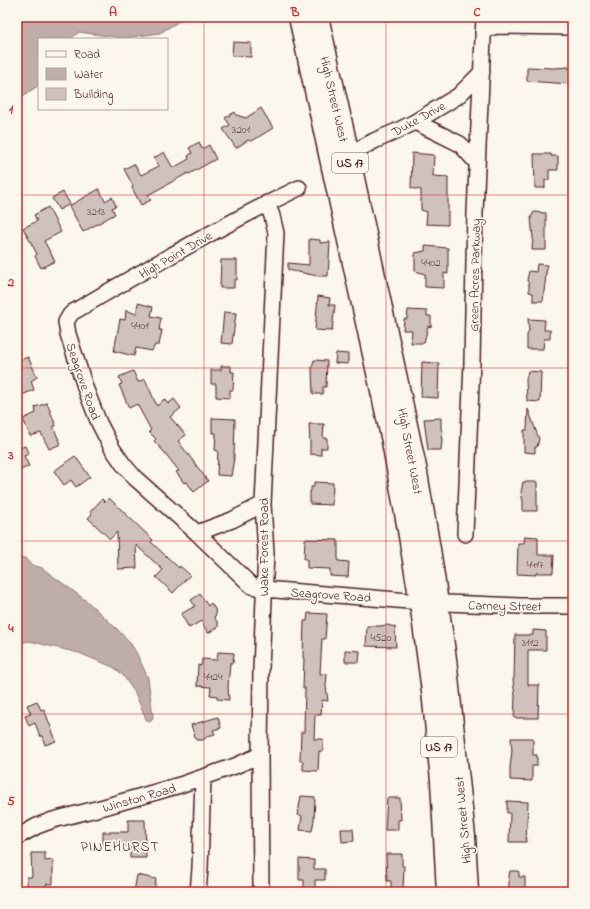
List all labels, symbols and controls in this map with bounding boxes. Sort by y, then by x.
text: A [109,3,117,22]
text: B [290,3,300,22]
text: C [473,3,481,22]
legend [38,38,168,110]
text: Road [74,46,100,64]
street label: High Street West [313,55,353,145]
text: Water [74,66,103,84]
text: Building [73,86,113,105]
street label: Duke Drive [388,97,449,142]
text: 1 [9,100,14,119]
house number: 3201 [232,122,251,138]
road number: US 17 [332,153,368,173]
house number: 3213 [87,204,105,220]
street label: Green Acres Parkway [465,218,487,332]
street label: High Point Drive [136,227,217,285]
house number: 4402 [421,255,441,271]
text: 2 [7,273,15,292]
house number: 4401 [131,318,149,334]
street label: Seagrove Road [60,340,105,424]
street label: High Street West [391,407,427,497]
text: 3 [7,446,14,465]
street label: Wake Forest Road [255,497,274,596]
house number: 4417 [526,557,544,573]
street label: Seagrove Road [290,583,372,609]
street label: Carney Street [468,596,543,618]
text: 4 [7,619,14,638]
house number: 4520 [370,630,392,646]
house number: 3112 [521,635,539,651]
house number: 4424 [203,669,223,685]
road number: US 17 [421,737,457,757]
street label: High Street West [450,775,478,864]
street label: Winston Road [101,779,179,818]
text: 5 [7,792,15,811]
district label: PINEHURST [80,837,160,858]

